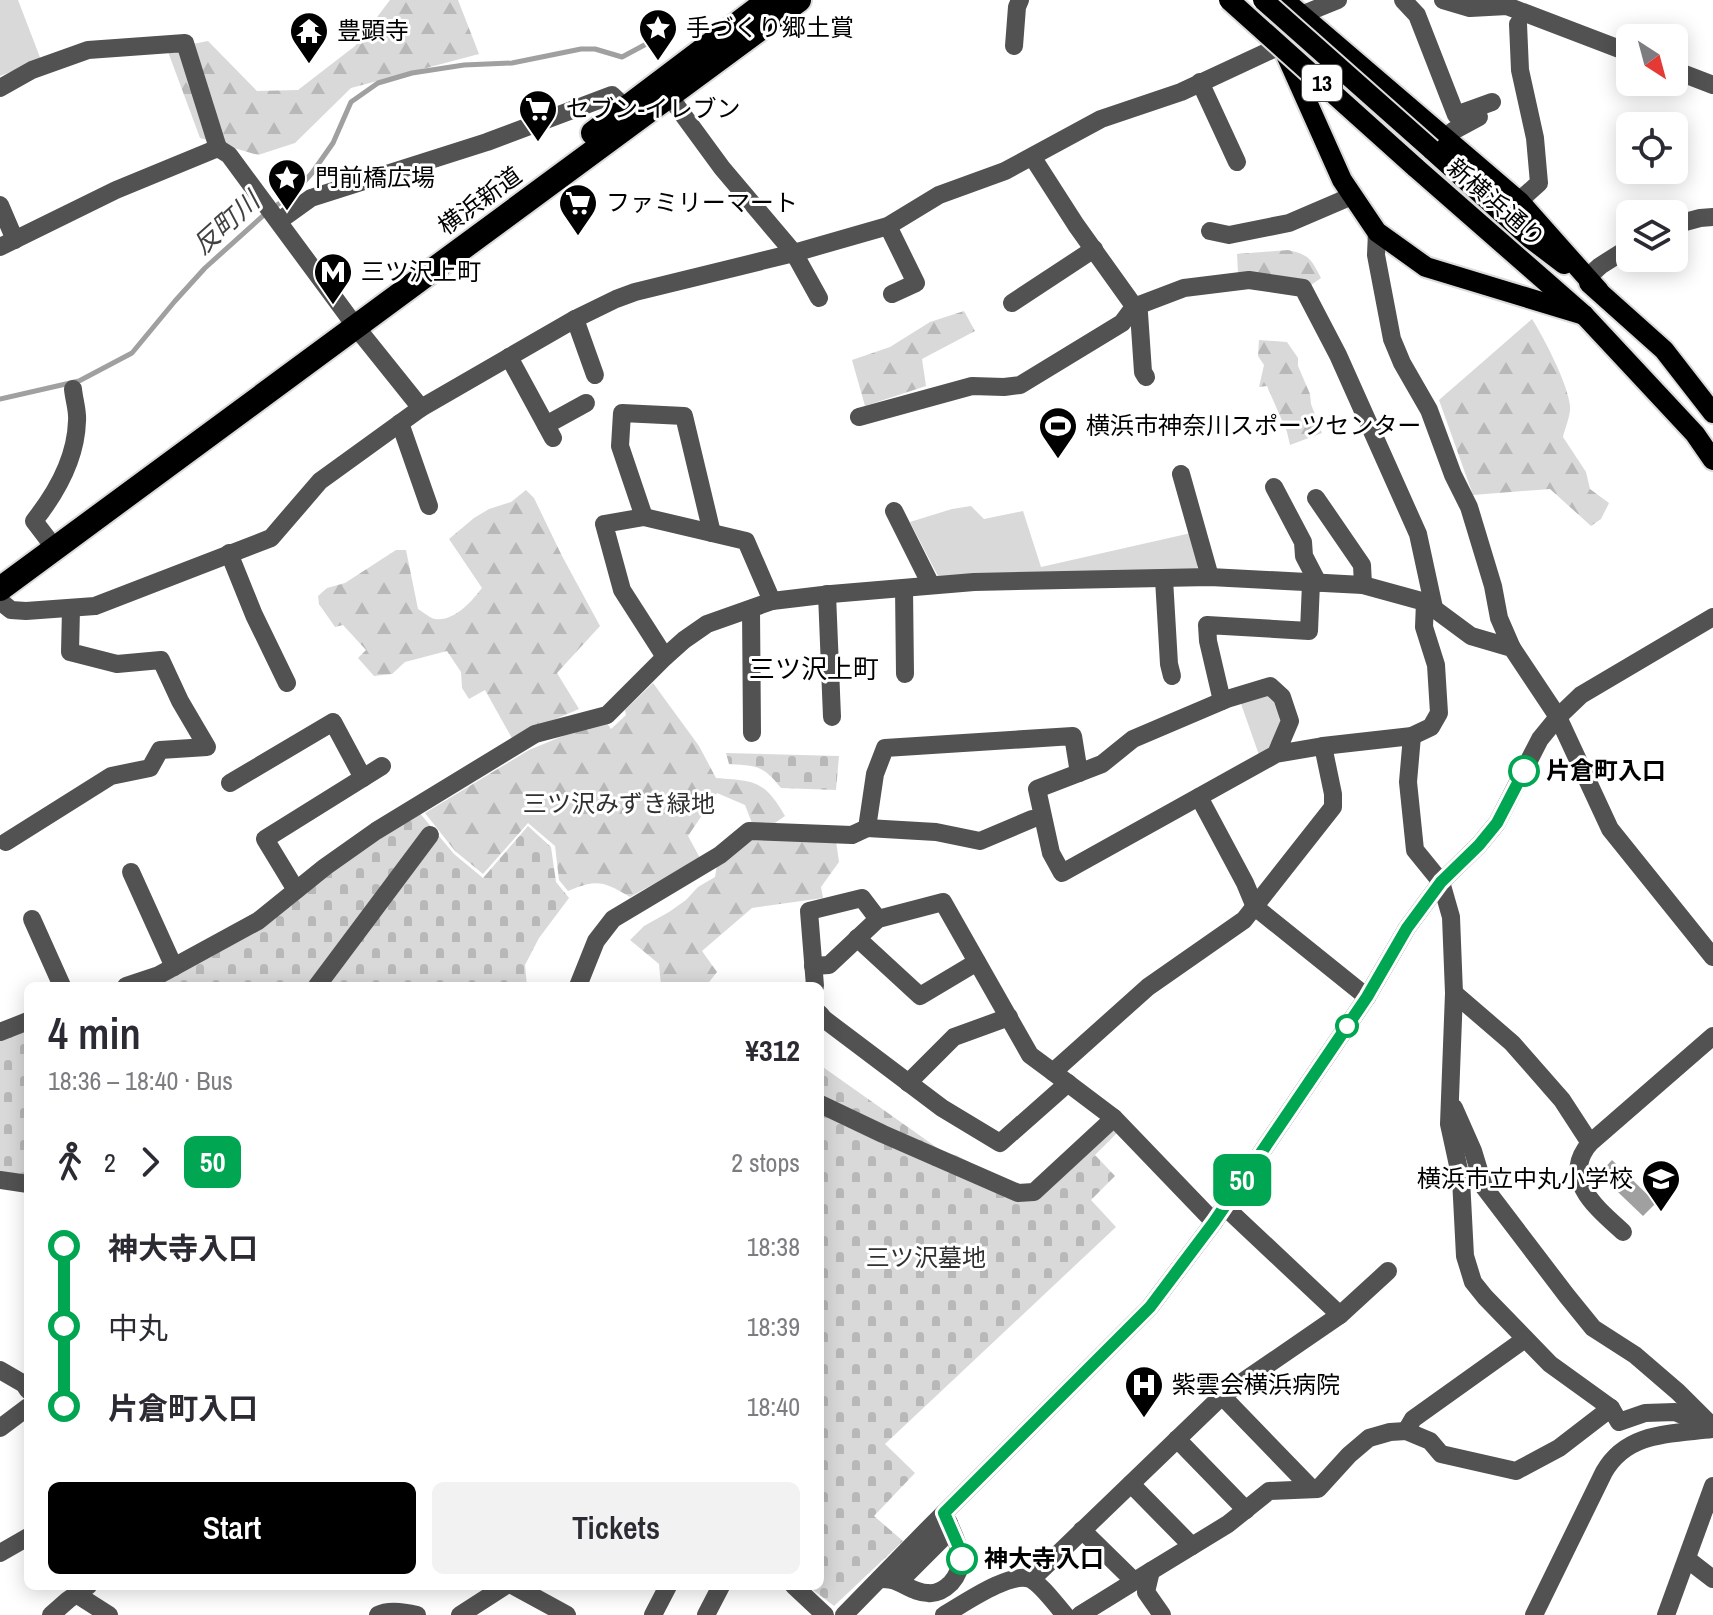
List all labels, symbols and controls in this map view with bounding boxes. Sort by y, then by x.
place icon: 手づくり郷土賞 [637,7,679,62]
temple icon: 豊顕寺 [288,10,330,65]
place label: 手づくり郷土賞 [686,11,854,43]
place label: 豊顕寺 [337,14,409,46]
north arrow [1616,24,1688,96]
map controls [1616,24,1688,272]
road number: 13 [1302,65,1342,101]
supermarket icon: セブン-イレブン [517,88,559,143]
place label: セブン-イレブン [566,92,741,124]
button: locate [1616,112,1688,184]
street label: 新横浜通り [1441,151,1552,254]
place icon: 門前橋広場 [266,157,308,212]
street label: 横浜新道 [431,159,528,241]
place label: 門前橋広場 [315,161,435,193]
water label: 反町川 [185,182,269,262]
supermarket icon: ファミリーマート [557,182,599,237]
place label: ファミリーマート [606,186,798,218]
button: layers [1616,200,1688,272]
metro station icon: 三ツ沢上町 [312,251,354,306]
place label: 三ツ沢上町 [361,255,481,287]
sports icon: 横浜市神奈川スポーツセンター [1037,405,1079,460]
place label: 横浜市神奈川スポーツセンター [1086,409,1422,441]
district label: 三ツ沢上町 [749,651,879,686]
place label: 片倉町入口 [1546,754,1666,786]
marker: 片倉町入口 [1509,756,1539,786]
park label: 三ツ沢みずき緑地 [523,787,715,819]
text: 4 min [48,1003,141,1063]
unlabelled marker [1336,1015,1358,1037]
text: ¥312 [745,1030,800,1070]
text: 18:36 – 18:40 · Bus [48,1063,233,1098]
icon: walk [48,1140,92,1184]
icon: forward [128,1140,172,1184]
text: 50 [200,1143,225,1181]
text: 2 [104,1145,116,1180]
text: 2 stops [731,1145,800,1180]
line badge: 50 [1206,1154,1278,1206]
school or university icon: 横浜市立中丸小学校 [1640,1158,1682,1213]
text: 50 [1229,1161,1255,1199]
place label: 横浜市立中丸小学校 [1417,1162,1633,1194]
text: 神大寺入口 [108,1228,258,1268]
text: 18:38 [747,1229,800,1264]
park label: 三ツ沢墓地 [866,1241,986,1273]
text: 中丸 [108,1308,168,1348]
text: 18:39 [747,1309,800,1344]
hospital icon: 紫雲会横浜病院 [1123,1364,1165,1419]
place label: 紫雲会横浜病院 [1172,1368,1340,1400]
text: 片倉町入口 [108,1388,258,1428]
text: 18:40 [747,1389,800,1424]
button: Start [48,1482,416,1574]
button: Tickets [432,1482,800,1574]
place label: 神大寺入口 [984,1542,1104,1574]
marker: 神大寺入口 [947,1544,977,1574]

